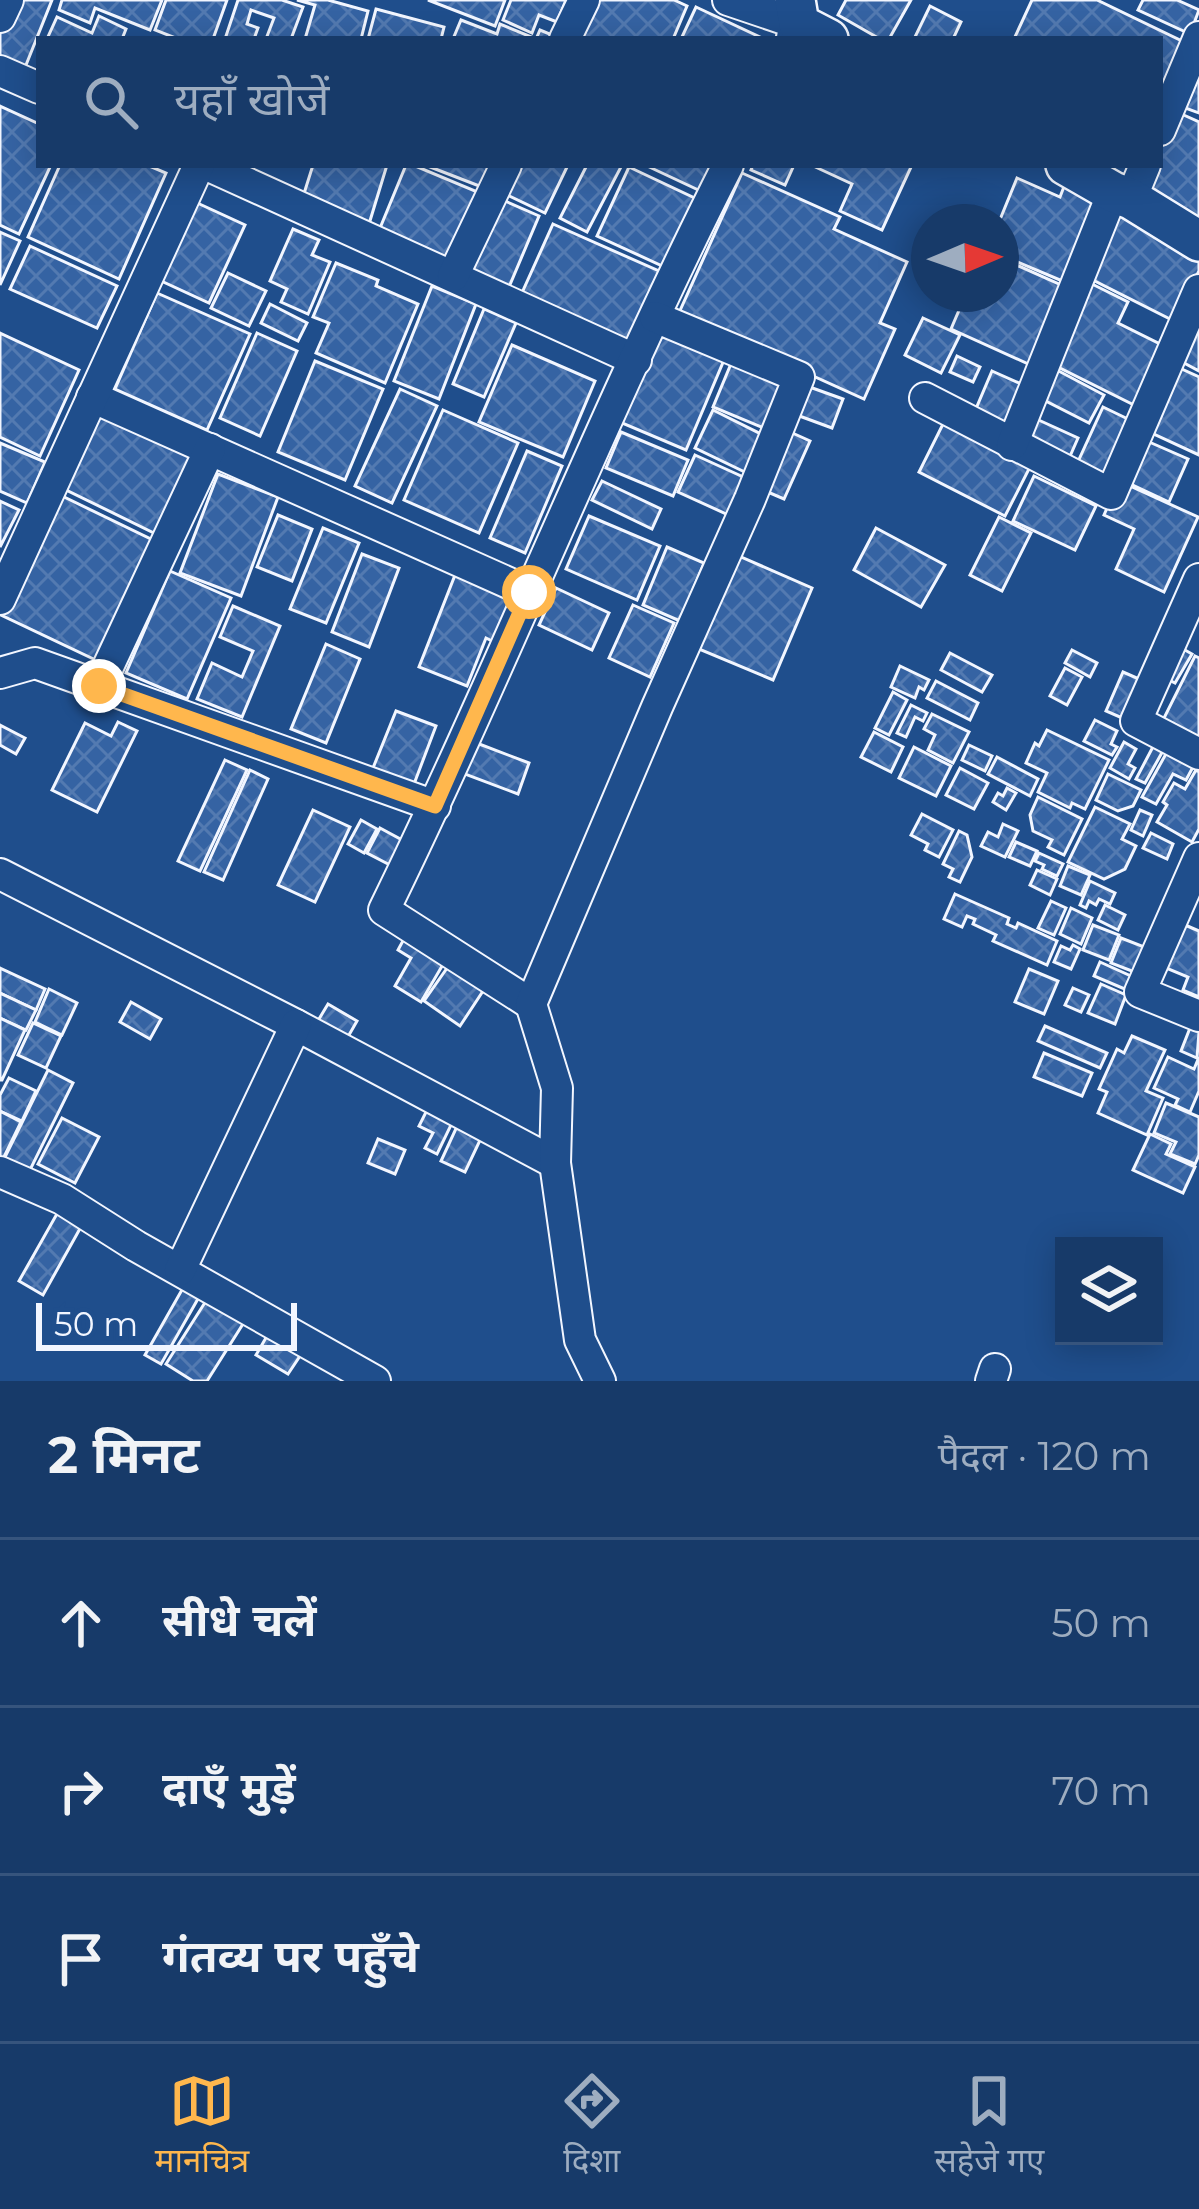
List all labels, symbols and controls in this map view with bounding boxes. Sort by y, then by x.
search box [36,36,1163,168]
icon: search [78,69,144,135]
text: यहाँ खोजें [174,71,329,126]
north arrow [911,204,1019,312]
route start [502,565,556,619]
route end [72,659,126,713]
map controls [1055,1237,1163,1345]
button: layers [1055,1237,1163,1345]
scale bar [36,1297,297,1350]
text: 50 m [54,1304,138,1344]
text: 2 मिनट [48,1424,200,1486]
text: पैदल · 120 m [938,1432,1151,1480]
icon: ahead [48,1590,114,1656]
text: सीधे चलें [162,1592,317,1647]
text: 50 m [1052,1599,1151,1647]
icon: right [48,1758,114,1824]
text: दाएँ मुड़ें [162,1760,296,1815]
text: 70 m [1051,1767,1151,1815]
icon: arrive [48,1926,114,1992]
text: गंतव्य पर पहुँचे [162,1928,419,1983]
tab: मानचित्र [155,2068,249,2185]
tab: दिशा [559,2068,625,2185]
tab: सहेजे गए [934,2068,1044,2185]

